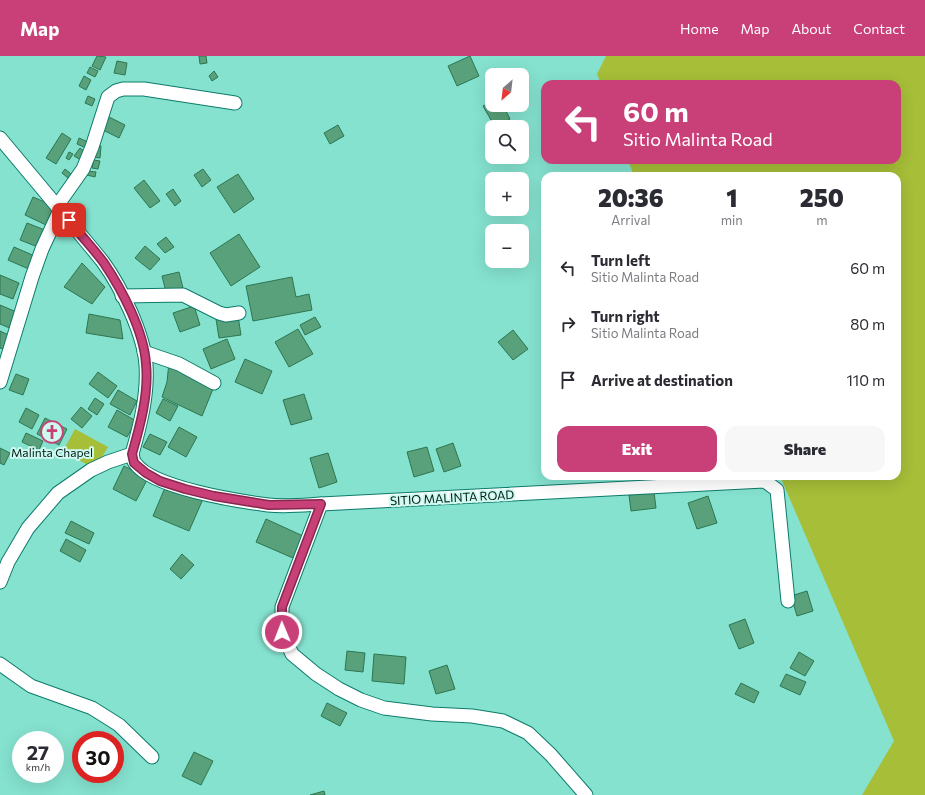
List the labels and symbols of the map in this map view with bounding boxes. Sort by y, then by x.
north arrow [485,68,529,112]
pin [52,203,86,237]
church icon: Malinta Chapel [39,419,65,445]
place label: Malinta Chapel [11,445,93,459]
street label: SITIO MALINTA ROAD [390,487,514,507]
position arrow [261,611,303,653]
speed limit sign: 30 [72,731,124,783]

